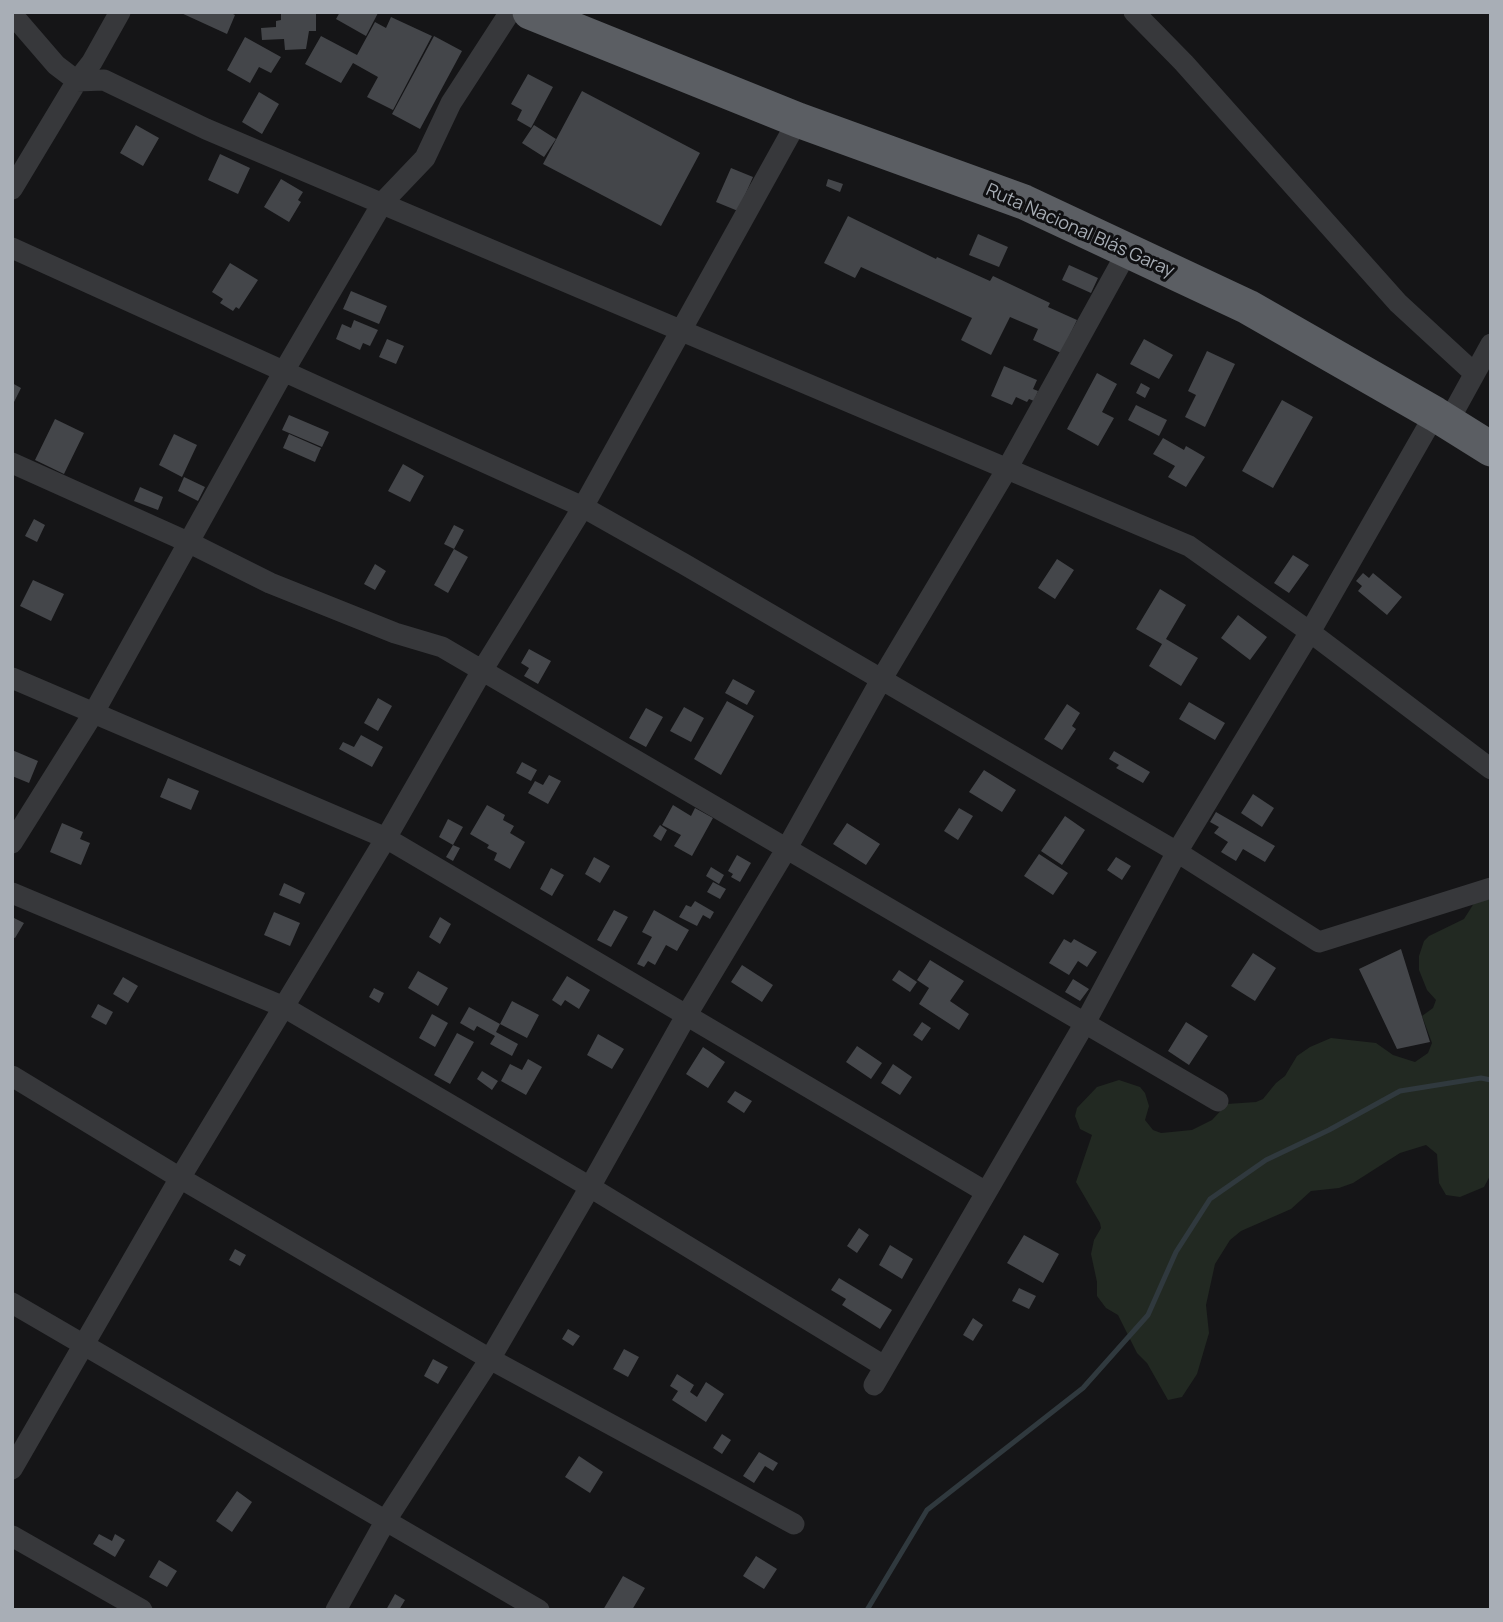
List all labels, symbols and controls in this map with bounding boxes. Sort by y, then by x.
street label: Ruta Nacional Blás Garay [982,180,1178,282]

